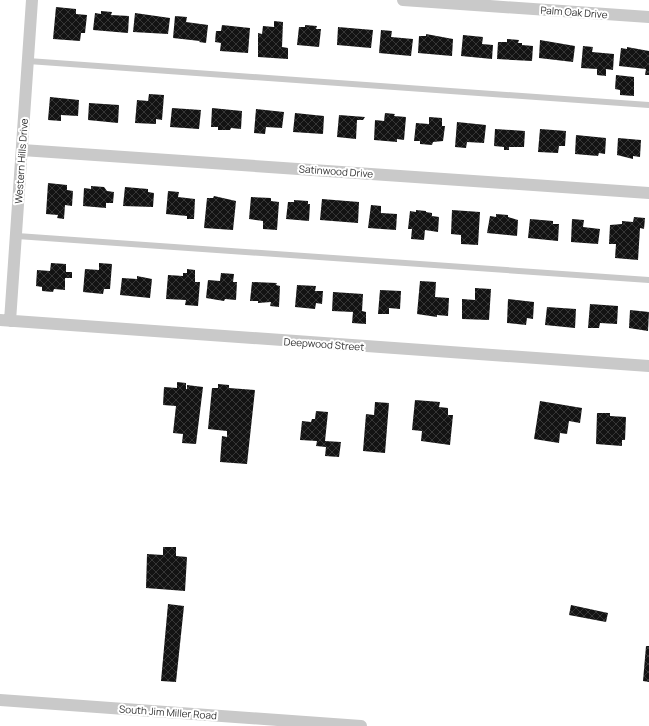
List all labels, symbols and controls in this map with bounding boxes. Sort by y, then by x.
street label: Palm Oak Drive [540,3,608,21]
street label: Western Hills Drive [11,118,31,204]
street label: Satinwood Drive [298,161,374,181]
street label: Deepwood Street [283,334,365,354]
street label: South Jim Miller Road [119,702,217,722]

